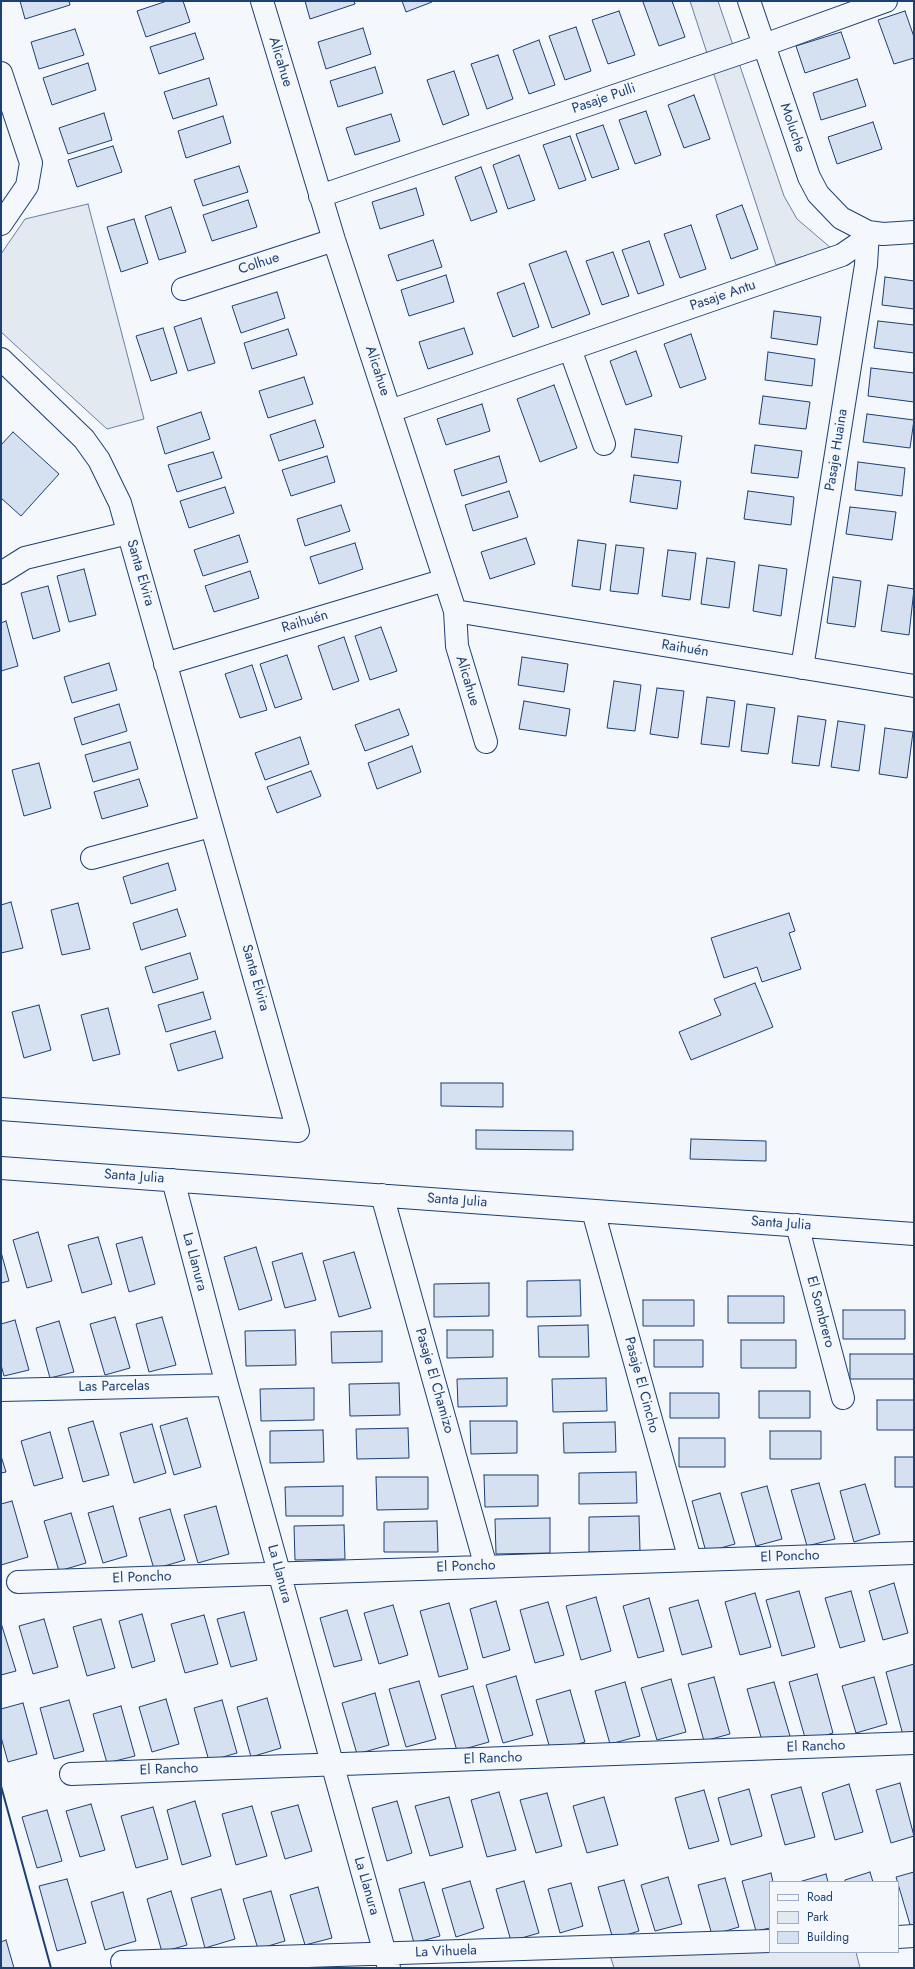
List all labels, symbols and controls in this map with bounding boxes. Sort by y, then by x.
street label: Alicahue [264,35,296,89]
street label: Pasaje Pulli [570,80,638,118]
street label: Moluche [776,101,808,155]
street label: Colhue [236,249,282,279]
street label: Pasaje Antu [688,277,758,315]
street label: Alicahue [361,344,393,398]
street label: Pasaje Huaina [822,408,852,492]
street label: Santa Elvira [123,538,157,608]
street label: Raihuén [280,607,330,637]
street label: Raihuén [660,637,710,661]
street label: Alicahue [451,654,483,708]
street label: Santa Elvira [238,943,272,1013]
street label: Santa Julia [103,1167,165,1187]
street label: Santa Julia [426,1191,488,1211]
street label: Santa Julia [750,1214,812,1234]
street label: La Llanura [178,1231,210,1293]
street label: El Sombrero [802,1274,838,1350]
street label: Pasaje El Chamizo [411,1327,457,1435]
street label: Pasaje El Cincho [620,1335,662,1435]
street label: Las Parcelas [78,1378,150,1396]
street label: La Llanura [263,1543,295,1605]
street label: El Poncho [760,1548,820,1566]
street label: El Poncho [436,1558,496,1576]
street label: El Poncho [112,1569,172,1587]
street label: El Rancho [786,1738,846,1756]
street label: El Rancho [463,1750,523,1768]
street label: El Rancho [139,1761,199,1779]
street label: La Llanura [350,1855,382,1917]
legend [769,1881,899,1953]
text: Road [807,1888,833,1906]
text: Park [807,1908,828,1926]
text: Building [807,1928,849,1946]
street label: La Vihuela [415,1943,477,1961]

